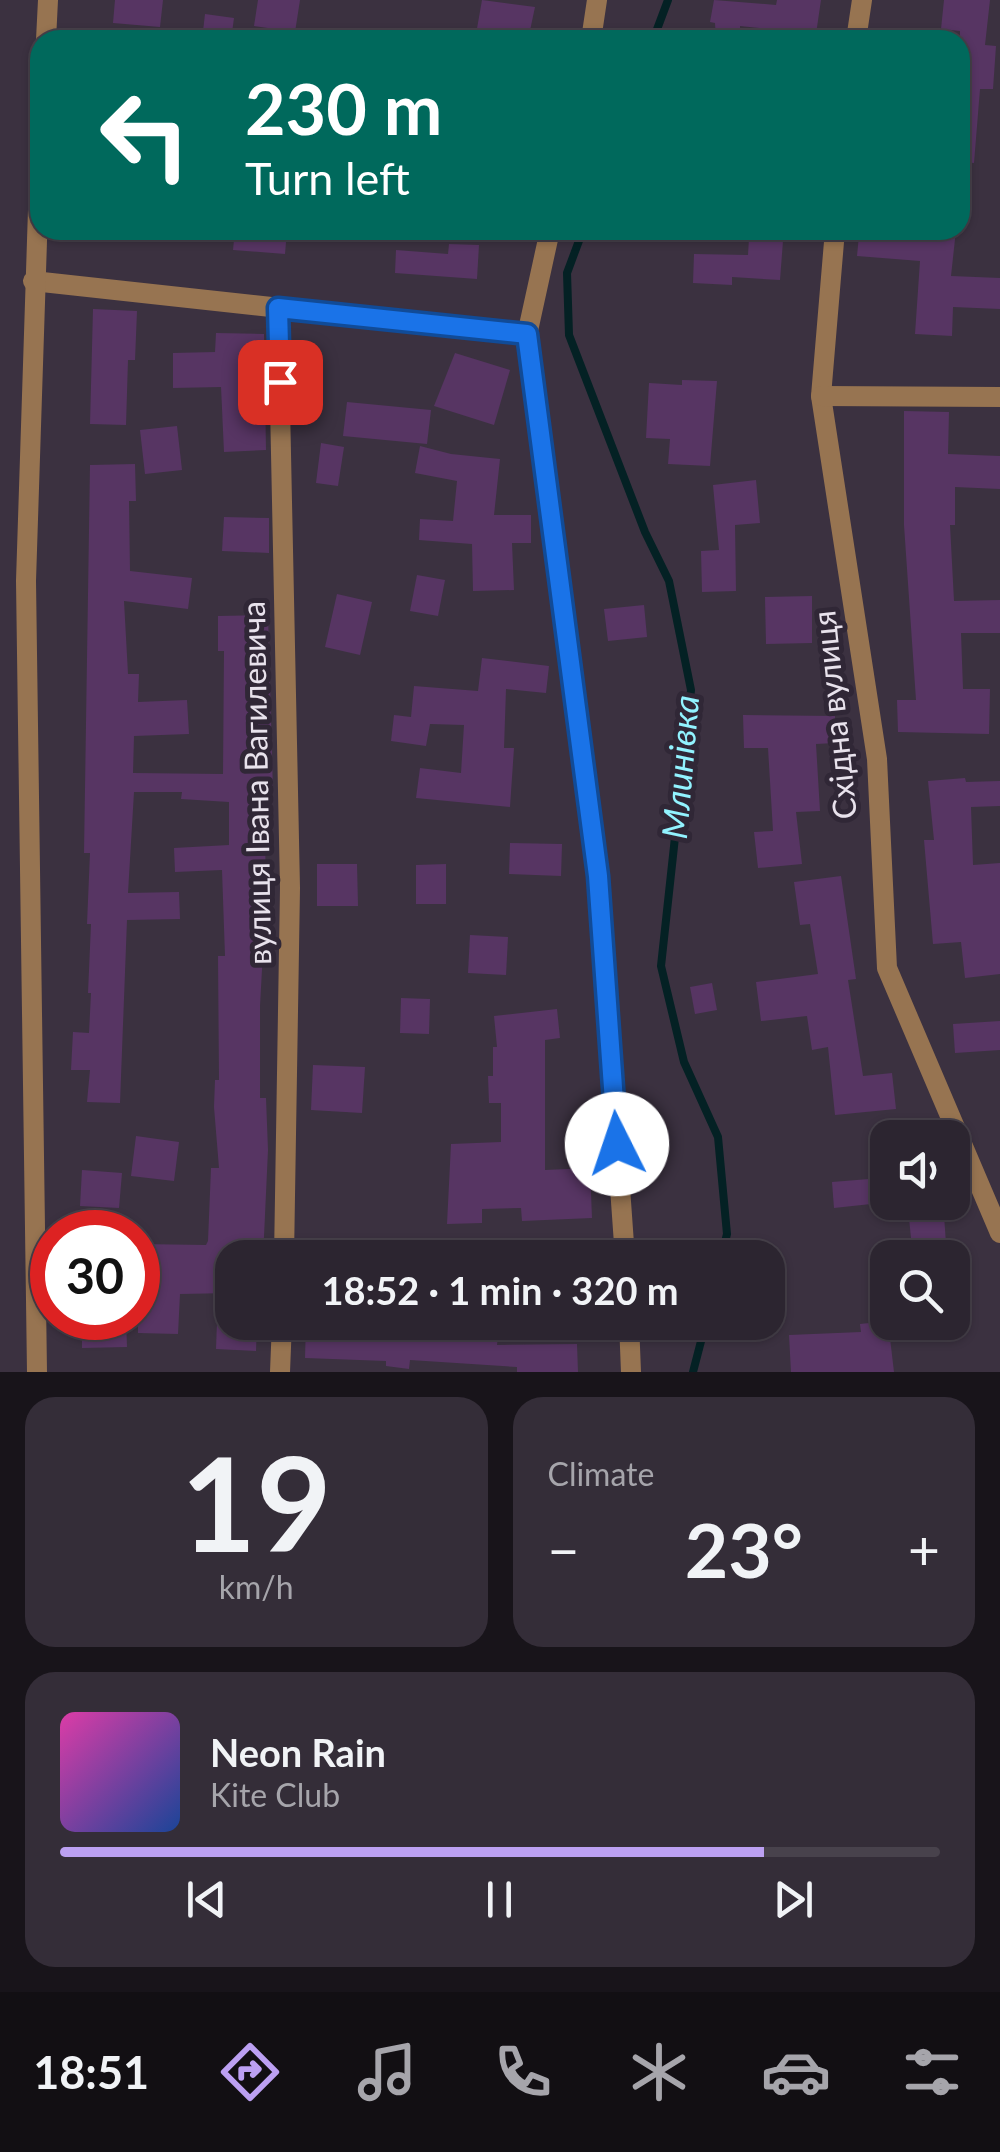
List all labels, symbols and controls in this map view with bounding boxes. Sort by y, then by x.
text: 230 m [245,66,442,150]
icon: left [80,70,210,200]
text: Turn left [245,151,410,205]
pin [238,340,323,425]
icon: arrive [253,355,308,410]
street label: вулиця Івана Вагилевича [233,601,278,965]
street label: Східна вулиця [803,609,864,821]
water label: Млинівка [652,693,706,841]
position arrow [565,1092,669,1196]
map controls [870,1120,970,1340]
button: sound [870,1120,970,1220]
speed limit sign: 30 [30,1210,160,1340]
button: search [870,1240,970,1340]
text: 18:52 · 1 min · 320 m [321,1267,679,1313]
text: 19 [181,1424,332,1580]
text: Climate [548,1454,654,1493]
text: 23° [685,1504,803,1594]
text: − [548,1516,579,1582]
text: + [908,1516,940,1582]
text: km/h [219,1567,294,1606]
text: Neon Rain [210,1729,386,1775]
text: Kite Club [210,1775,340,1814]
icon: previous [179,1872,234,1927]
icon: pause [472,1872,527,1927]
icon: next [766,1872,821,1927]
icon: directions [215,2037,285,2107]
icon: music [352,2037,422,2107]
icon: phone [488,2037,558,2107]
icon: climate [624,2037,694,2107]
icon: car [761,2037,831,2107]
icon: filters [897,2037,967,2107]
text: 18:51 [33,2045,149,2099]

